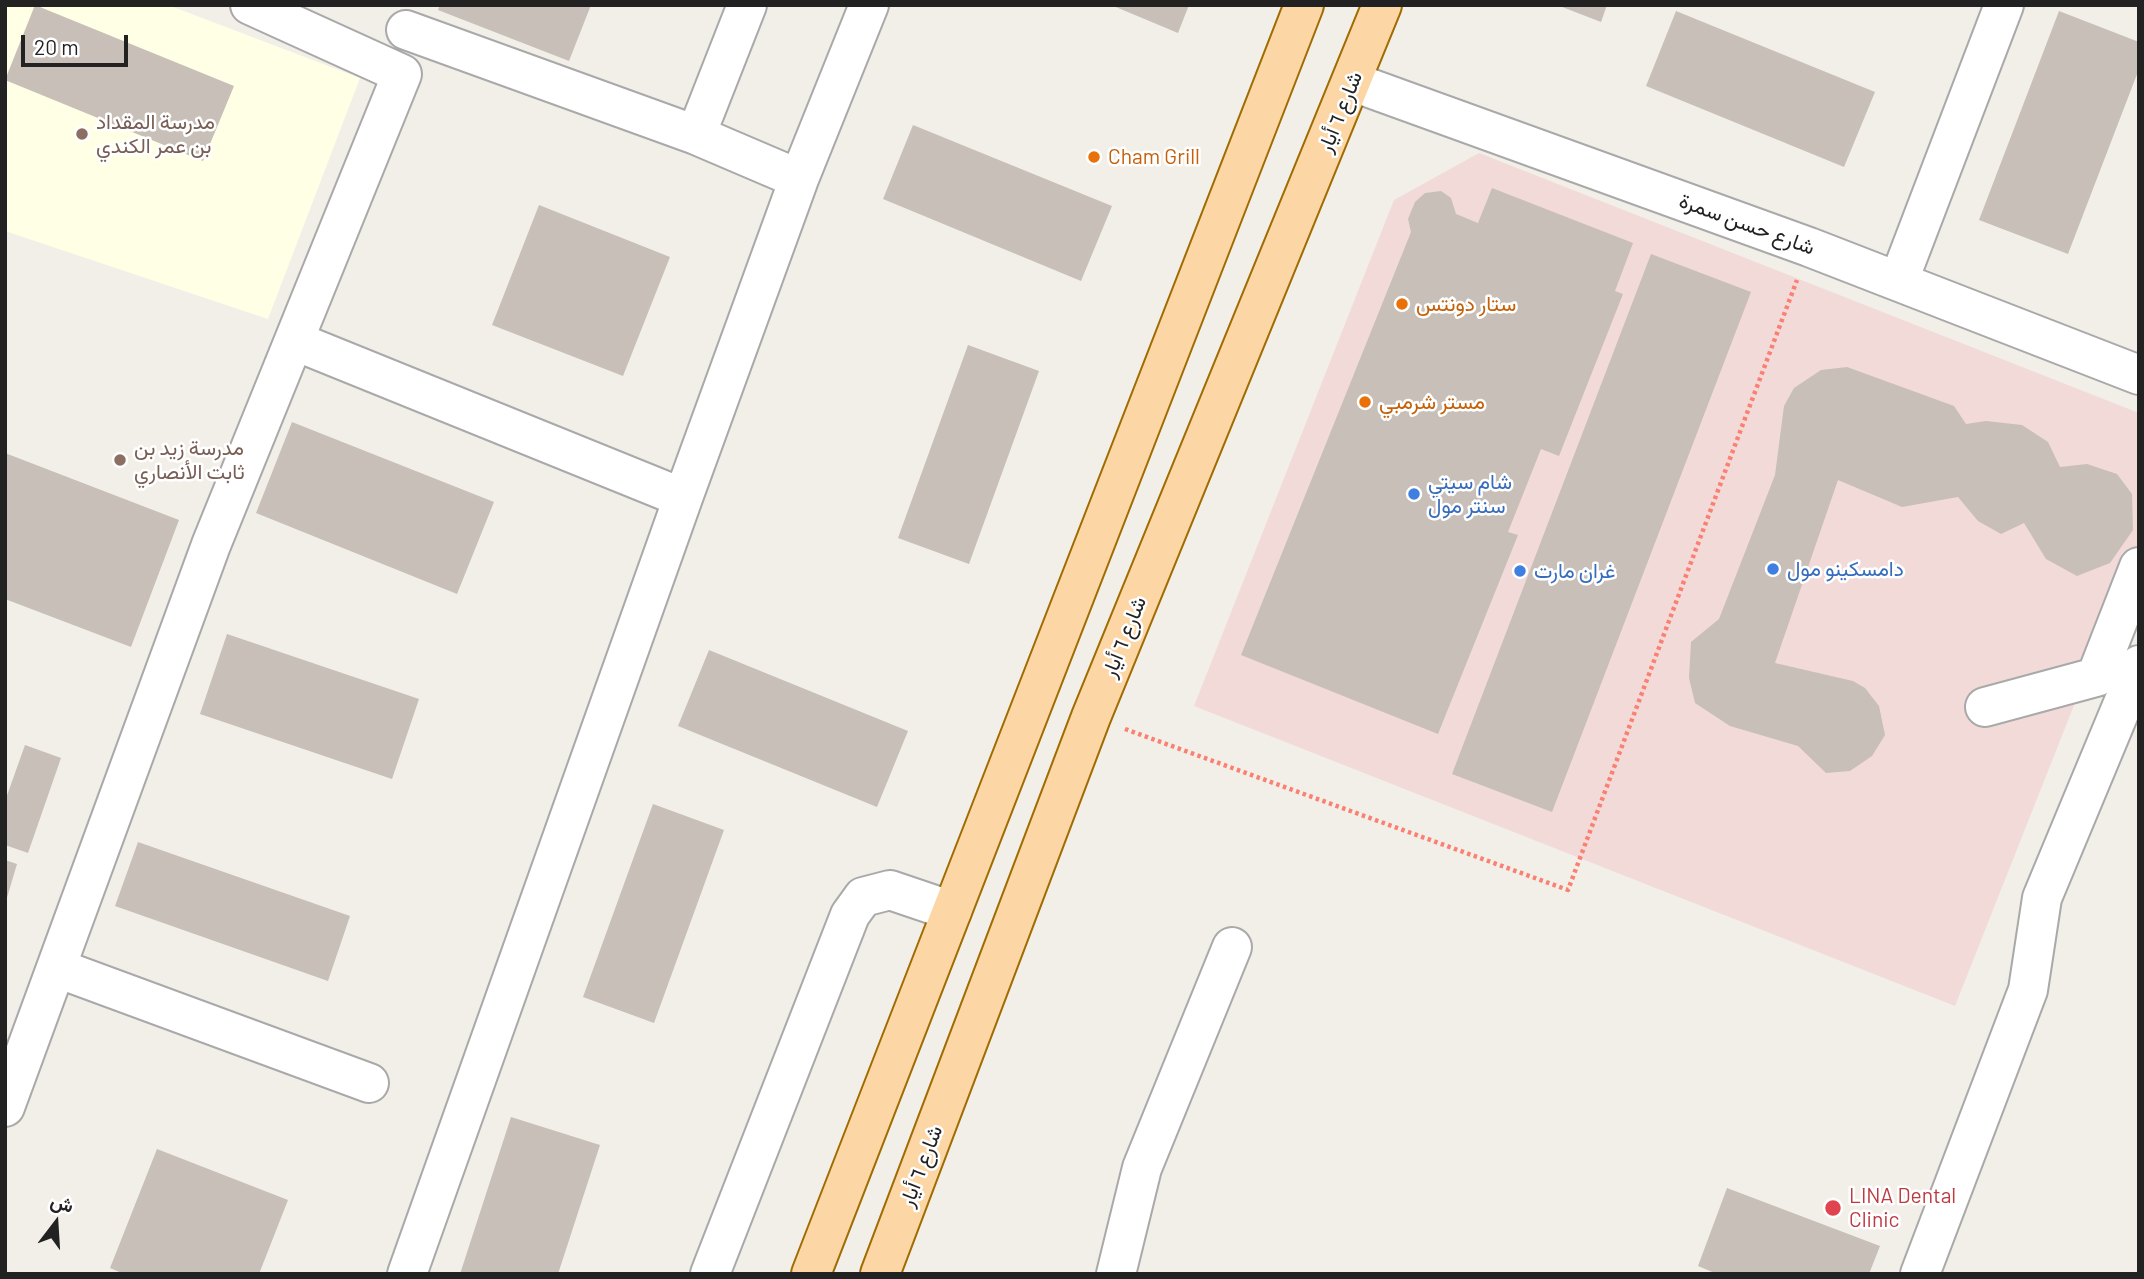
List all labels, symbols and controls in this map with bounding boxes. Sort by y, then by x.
scale bar [24,21,131,65]
text: 20 m [34,34,79,59]
street label: شارع ٦ أيار [1312,68,1368,156]
place label: مدرسة المقداد بن عمر الكندي [96,109,215,159]
marker: مدرسة المقداد بن عمر الكندي [74,126,90,142]
place label: Cham Grill [1108,144,1200,170]
marker: Cham Grill [1086,149,1102,165]
street label: شارع حسن سمرة [1676,188,1818,260]
place label: ستار دونتس [1416,291,1516,317]
marker: ستار دونتس [1394,296,1410,312]
place label: مستر شرمبي [1379,389,1485,415]
marker: مستر شرمبي [1357,394,1373,410]
place label: مدرسة زيد بن ثابت الأنصاري [134,435,245,485]
marker: مدرسة زيد بن ثابت الأنصاري [112,452,128,468]
place label: شام سيتي سنتر مول [1428,469,1512,519]
marker: شام سيتي سنتر مول [1406,486,1422,502]
place label: دامسكينو مول [1787,556,1904,582]
place label: غران مارت [1534,558,1616,584]
marker: دامسكينو مول [1765,561,1781,577]
marker: غران مارت [1512,563,1528,579]
street label: شارع ٦ أيار [1096,593,1152,681]
street label: شارع ٦ أيار [894,1122,948,1210]
place label: LINA Dental Clinic [1849,1183,1956,1233]
north arrow [21,1188,91,1258]
text: ش [48,1188,77,1217]
marker: LINA Dental Clinic [1823,1198,1843,1218]

